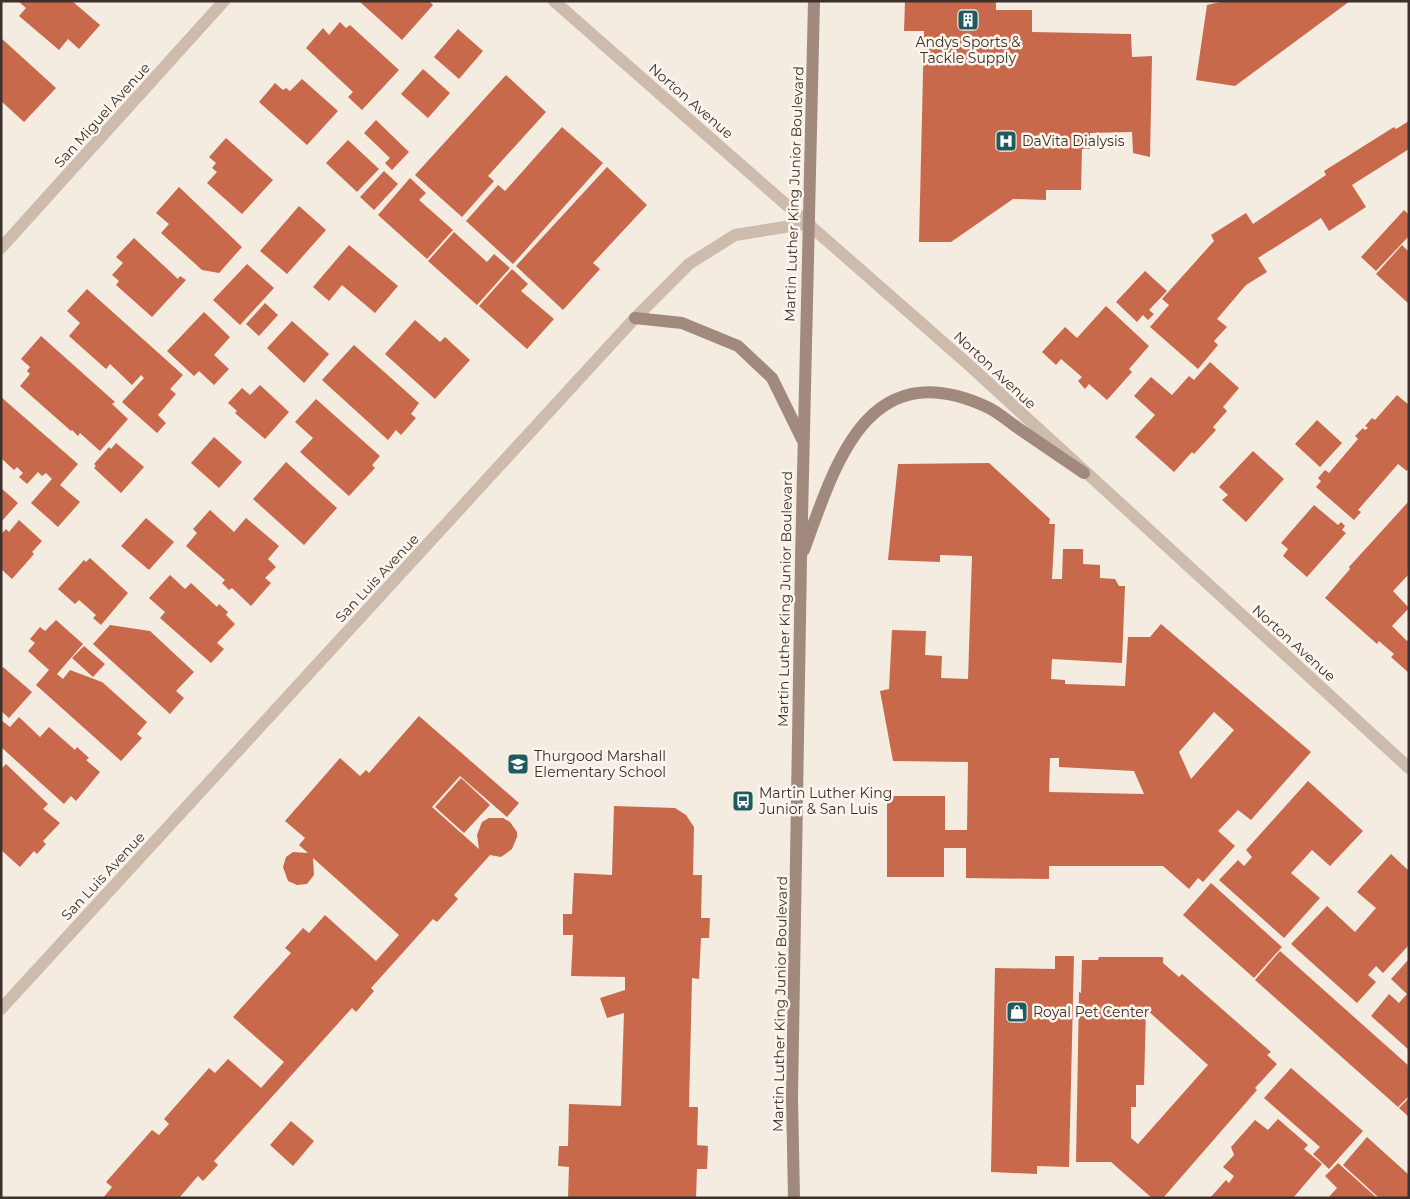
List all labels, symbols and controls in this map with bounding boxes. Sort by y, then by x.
building icon: Andys Sports & Tackle Supply [956,8,980,32]
place label: Andys Sports & Tackle Supply [915,33,1021,67]
street label: San Miguel Avenue [50,59,154,171]
street label: Norton Avenue [645,59,737,143]
street label: Martin Luther King Junior Boulevard [781,66,807,322]
hospital icon: DaVita Dialysis [994,129,1018,153]
place label: DaVita Dialysis [1022,132,1125,150]
street label: Norton Avenue [950,327,1040,413]
street label: Martin Luther King Junior Boulevard [774,471,796,727]
street label: San Luis Avenue [331,530,423,626]
street label: Norton Avenue [1249,601,1339,685]
place label: Thurgood Marshall Elementary School [534,747,666,781]
school or university icon: Thurgood Marshall Elementary School [506,752,530,776]
place label: Martin Luther King Junior & San Luis [758,784,892,818]
bus stop icon: Martin Luther King Junior & San Luis [731,789,755,813]
street label: San Luis Avenue [57,828,149,924]
street label: Martin Luther King Junior Boulevard [769,876,791,1132]
shop icon: Royal Pet Center [1005,1000,1029,1024]
place label: Royal Pet Center [1033,1003,1150,1021]

